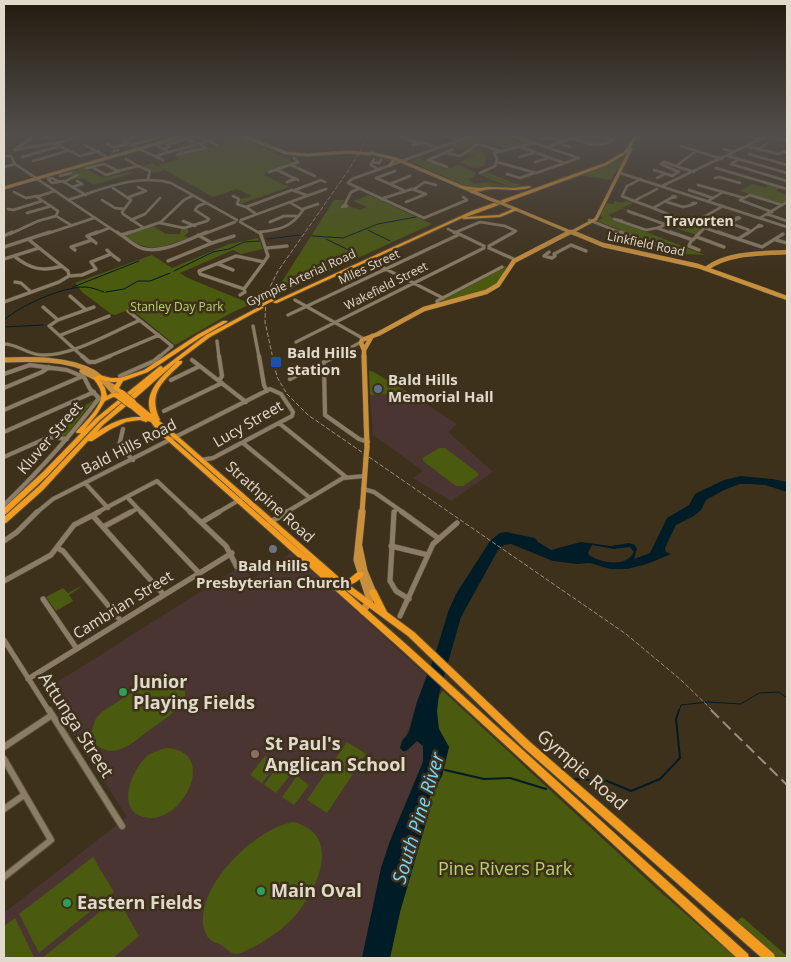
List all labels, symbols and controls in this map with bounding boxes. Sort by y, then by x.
district label: Travorten [664,211,734,230]
street label: Linkfield Road [606,227,686,260]
street label: Gympie Arterial Road [243,245,358,310]
street label: Miles Street [335,245,402,288]
street label: Wakefield Street [341,257,430,314]
park label: Stanley Day Park [130,298,224,315]
place label: Bald Hills station [287,342,357,379]
marker: Bald Hills station [269,355,283,369]
place label: Bald Hills Memorial Hall [388,369,494,406]
marker: Bald Hills Memorial Hall [372,383,384,395]
street label: Lucy Street [209,395,286,451]
street label: Kluver Street [12,397,86,478]
street label: Bald Hills Road [78,414,179,479]
street label: Strathpine Road [222,456,319,546]
marker: Bald Hills Presbyterian Church [267,543,279,555]
place label: Bald Hills Presbyterian Church [196,555,350,592]
street label: Cambrian Street [69,565,176,643]
street label: Attunga Street [34,667,120,782]
place label: Junior Playing Fields [131,669,255,714]
marker: Junior Playing Fields [117,686,129,698]
street label: Gympie Road [532,723,633,815]
place label: St Paul's Anglican School [265,731,406,776]
marker: St Paul's Anglican School [249,748,261,760]
water label: South Pine River [386,748,451,887]
park label: Pine Rivers Park [438,856,573,880]
place label: Main Oval [271,878,362,902]
marker: Main Oval [255,885,267,897]
place label: Eastern Fields [77,890,202,914]
marker: Eastern Fields [61,897,73,909]

